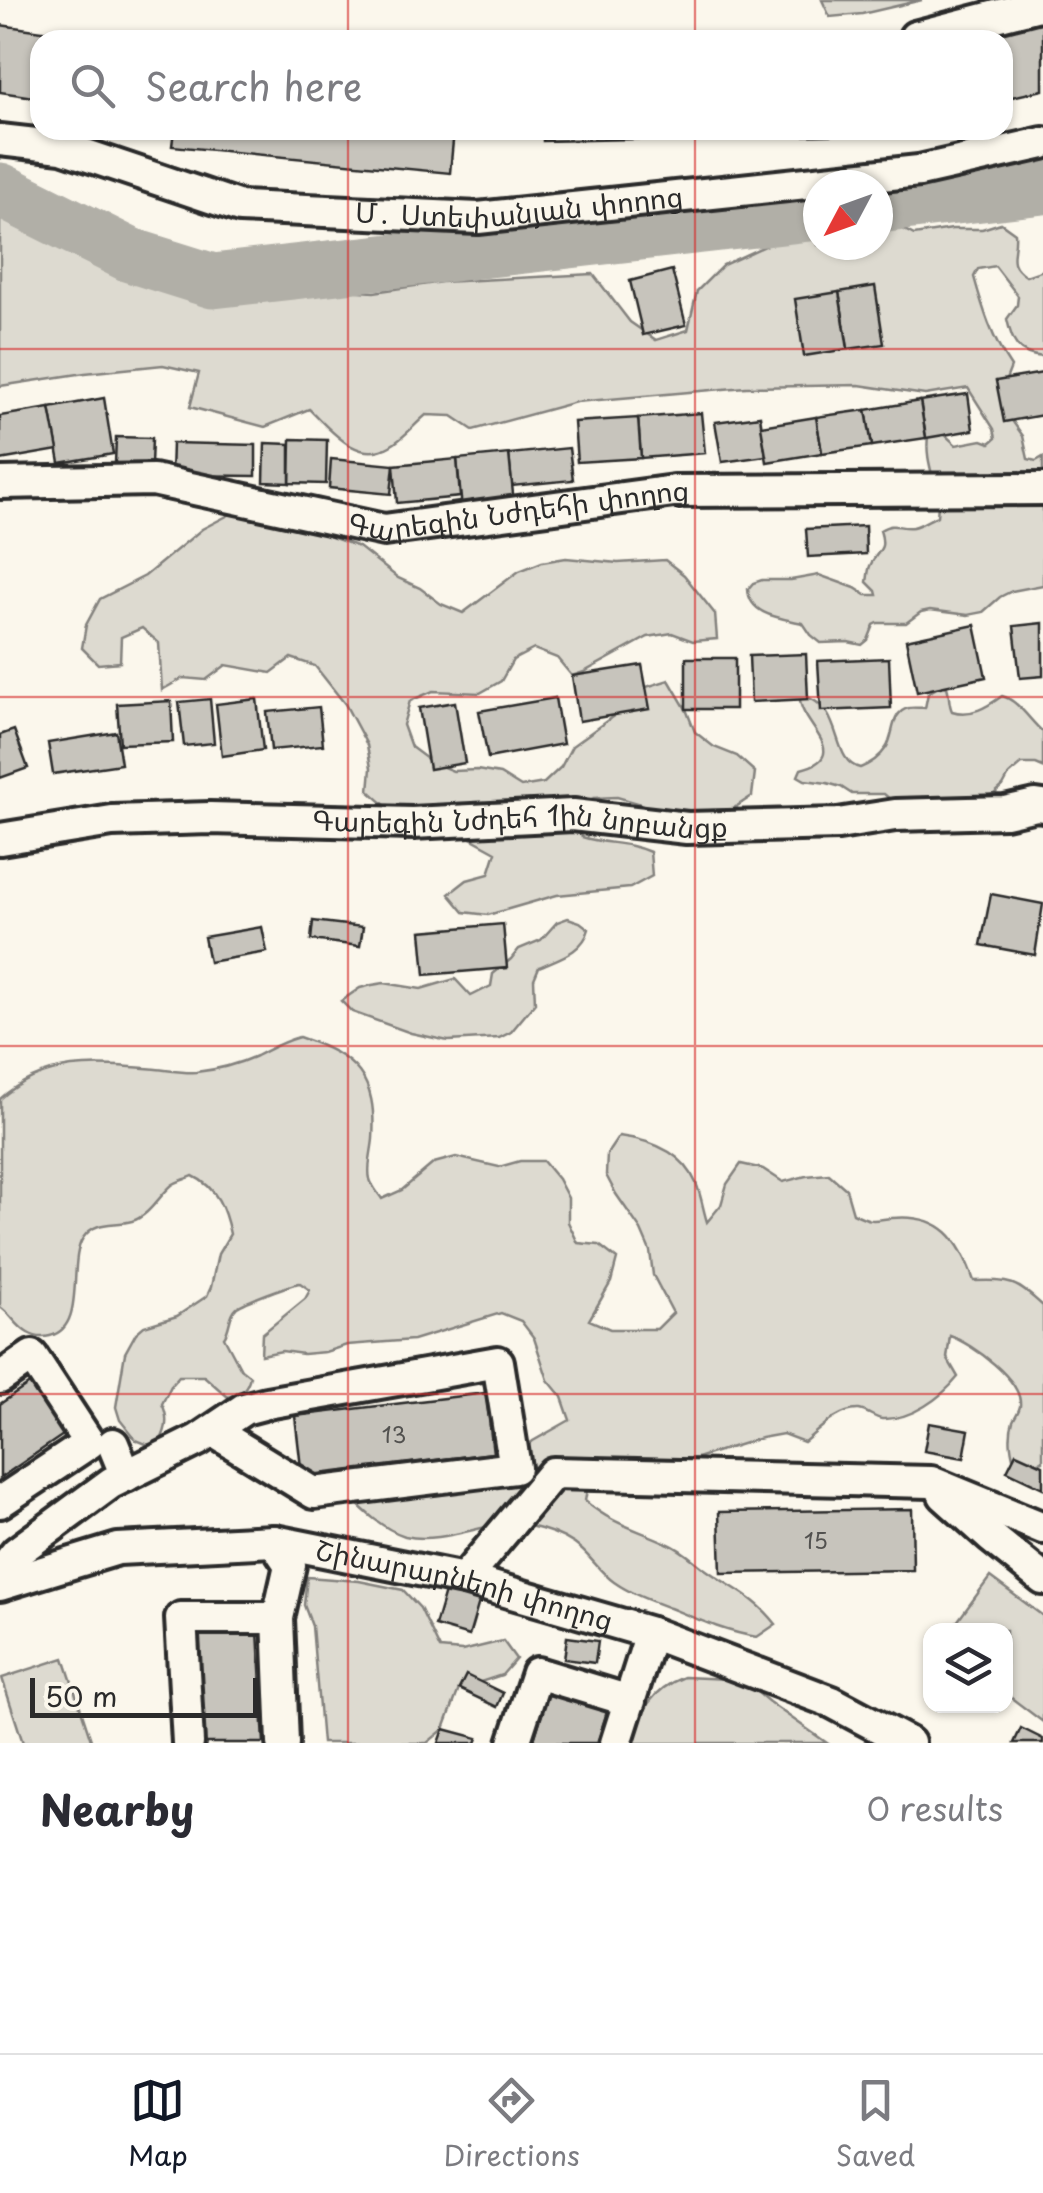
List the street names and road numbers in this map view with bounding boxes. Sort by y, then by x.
street label: Մ․ Ստեփանյան փողոց [354,173,685,239]
street label: Գարեգին Նժդեհի փողոց [344,468,689,552]
street label: Գարեգին Նժդեհ 1ին նրբանցք [312,792,728,849]
street label: Շինարարների փողոց [312,1527,619,1641]

